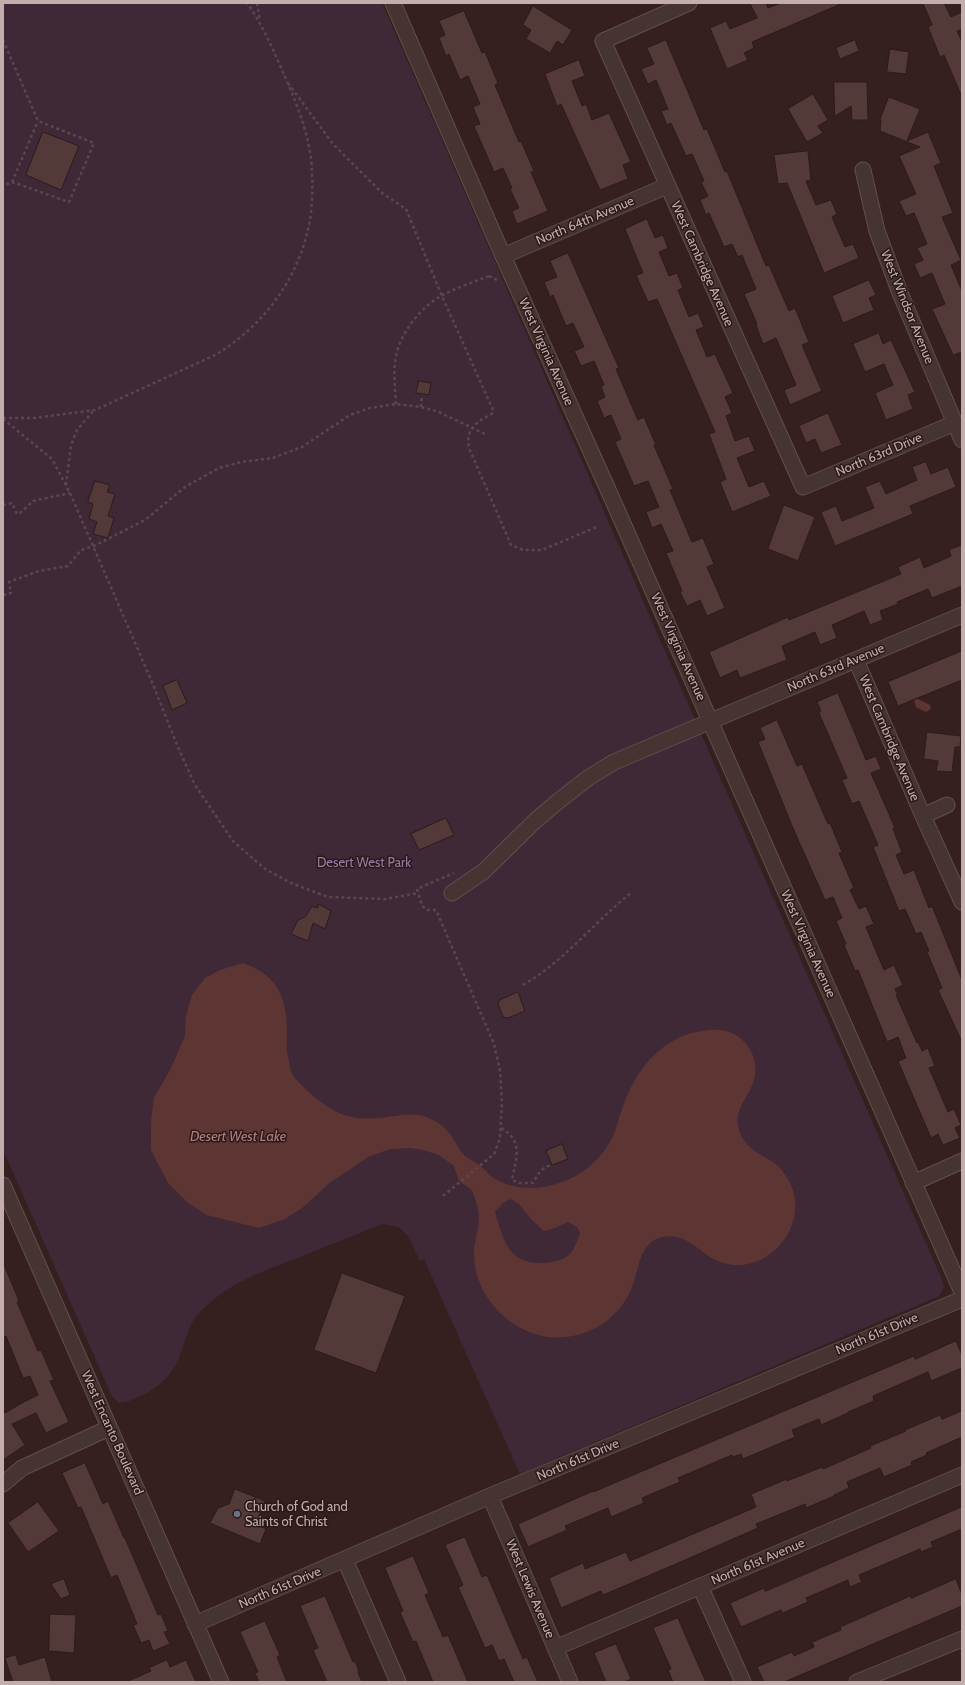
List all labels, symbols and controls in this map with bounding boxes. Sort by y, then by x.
street label: North 64th Avenue [534,193,636,249]
street label: West Cambridge Avenue [667,199,737,329]
street label: West Windsor Avenue [877,248,937,366]
street label: West Virginia Avenue [515,296,577,408]
street label: North 63rd Drive [834,430,924,480]
street label: West Virginia Avenue [647,591,709,703]
street label: North 63rd Avenue [785,640,887,696]
street label: West Cambridge Avenue [855,673,923,803]
park label: Desert West Park [317,855,411,871]
street label: West Virginia Avenue [777,888,839,1000]
water label: Desert West Lake [190,1129,286,1145]
street label: North 61st Drive [833,1310,921,1358]
street label: West Encanto Boulevard [78,1369,146,1497]
street label: North 61st Drive [534,1436,622,1484]
place label: Church of God and Saints of Christ [245,1499,348,1530]
marker: Church of God and Saints of Christ [232,1509,242,1519]
street label: North 61st Avenue [709,1535,807,1589]
street label: West Lewis Avenue [502,1537,558,1641]
street label: North 61st Drive [236,1564,324,1612]

